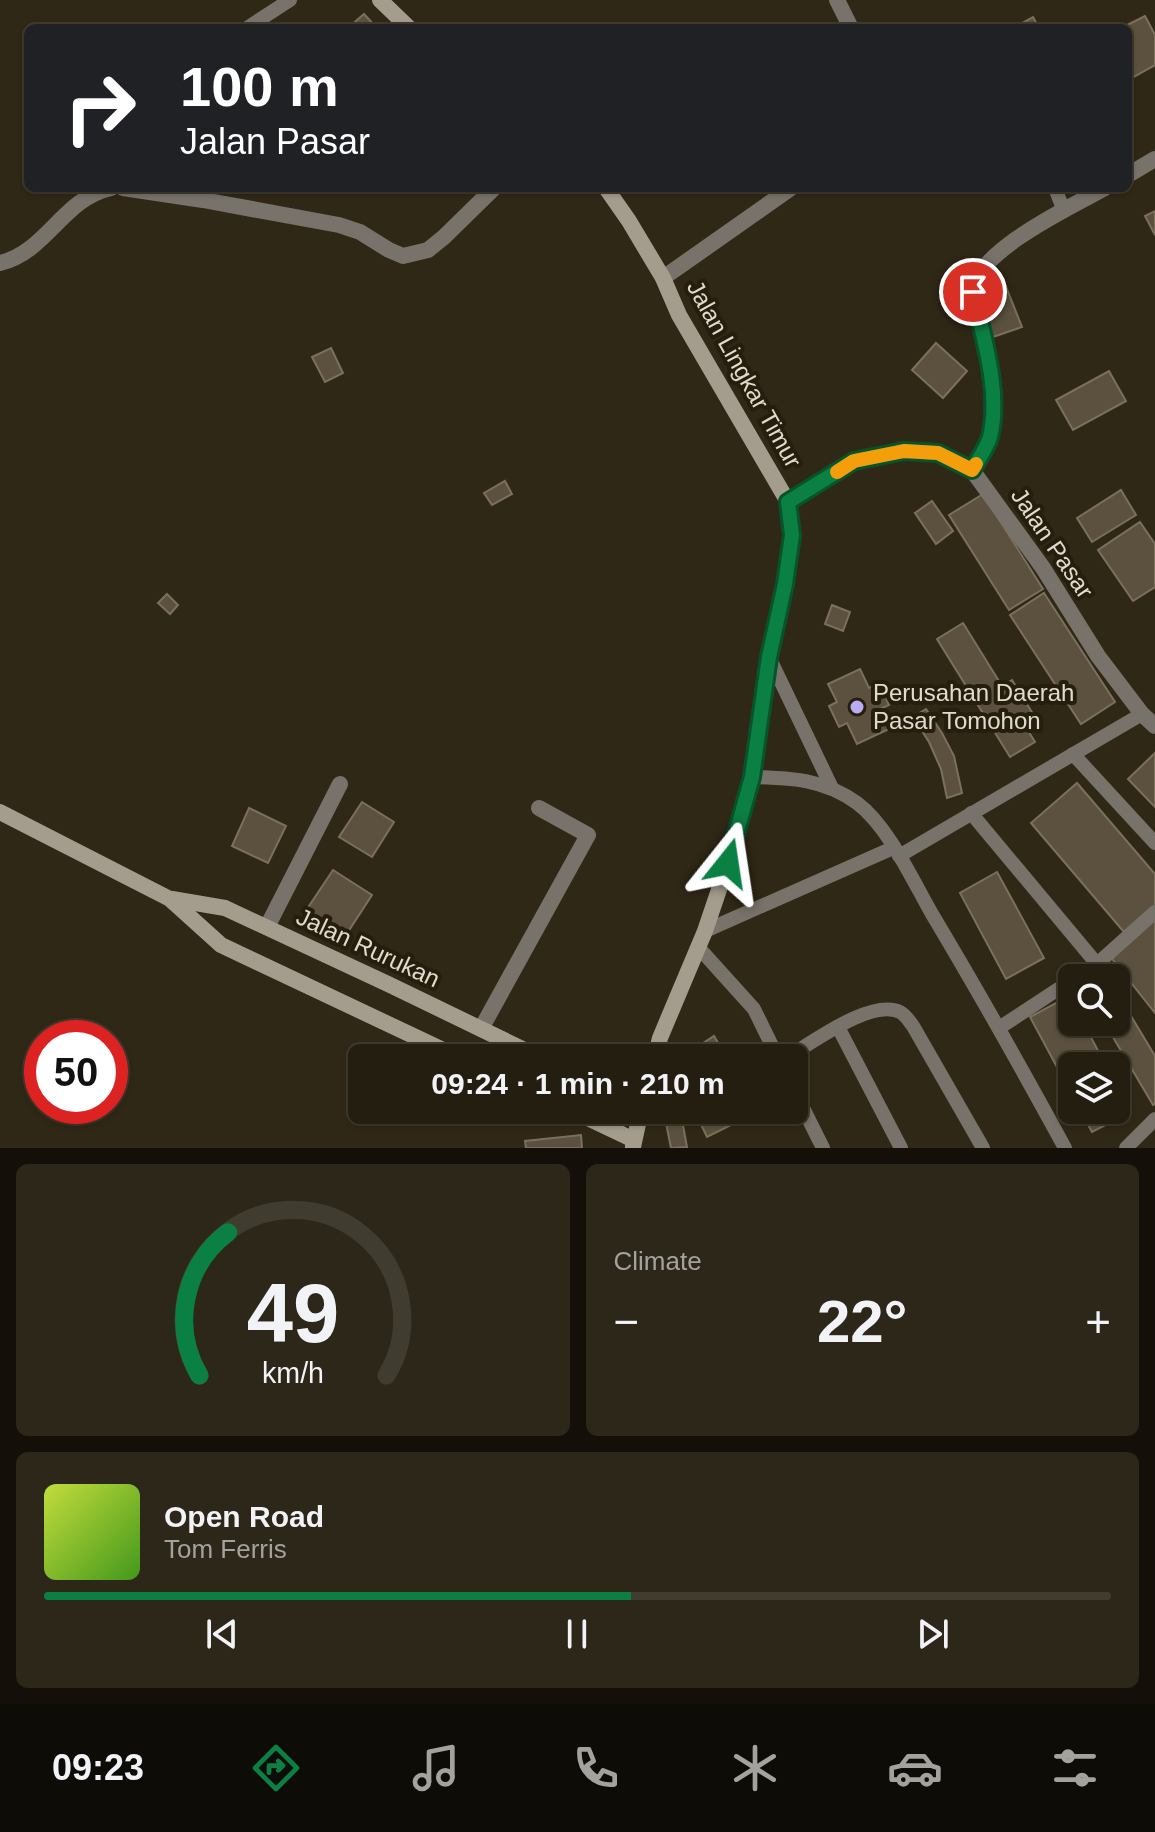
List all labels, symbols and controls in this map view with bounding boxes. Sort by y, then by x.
text: 100 m [180,55,339,118]
icon: right [48,56,152,160]
text: Jalan Pasar [180,121,370,162]
pin [939,258,1007,326]
icon: arrive [951,270,995,314]
street label: Jalan Lingkar Timur [682,276,807,472]
street label: Jalan Pasar [1006,483,1099,603]
place label: Perusahan Daerah Pasar Tomohon [873,679,1074,734]
marker: Perusahan Daerah Pasar Tomohon [848,698,866,716]
position arrow [686,821,770,905]
street label: Jalan Rurukan [292,903,444,992]
map controls [1058,964,1130,1124]
button: search [1058,964,1130,1036]
speed limit sign: 50 [24,1020,128,1124]
button: layers [1058,1052,1130,1124]
text: 09:24 · 1 min · 210 m [431,1067,725,1100]
text: Climate [614,1246,702,1276]
text: 49 [246,1267,339,1360]
text: 22° [817,1288,908,1355]
text: − [614,1297,639,1346]
text: + [1085,1297,1111,1346]
text: km/h [262,1357,324,1389]
text: Open Road [164,1500,324,1533]
text: Tom Ferris [164,1534,287,1564]
icon: previous [200,1612,244,1656]
icon: pause [555,1612,599,1656]
icon: next [911,1612,955,1656]
icon: directions [248,1740,304,1796]
icon: music [408,1740,464,1796]
icon: phone [568,1740,624,1796]
icon: climate [727,1740,783,1796]
icon: car [887,1740,943,1796]
icon: filters [1047,1740,1103,1796]
text: 09:23 [52,1747,144,1788]

